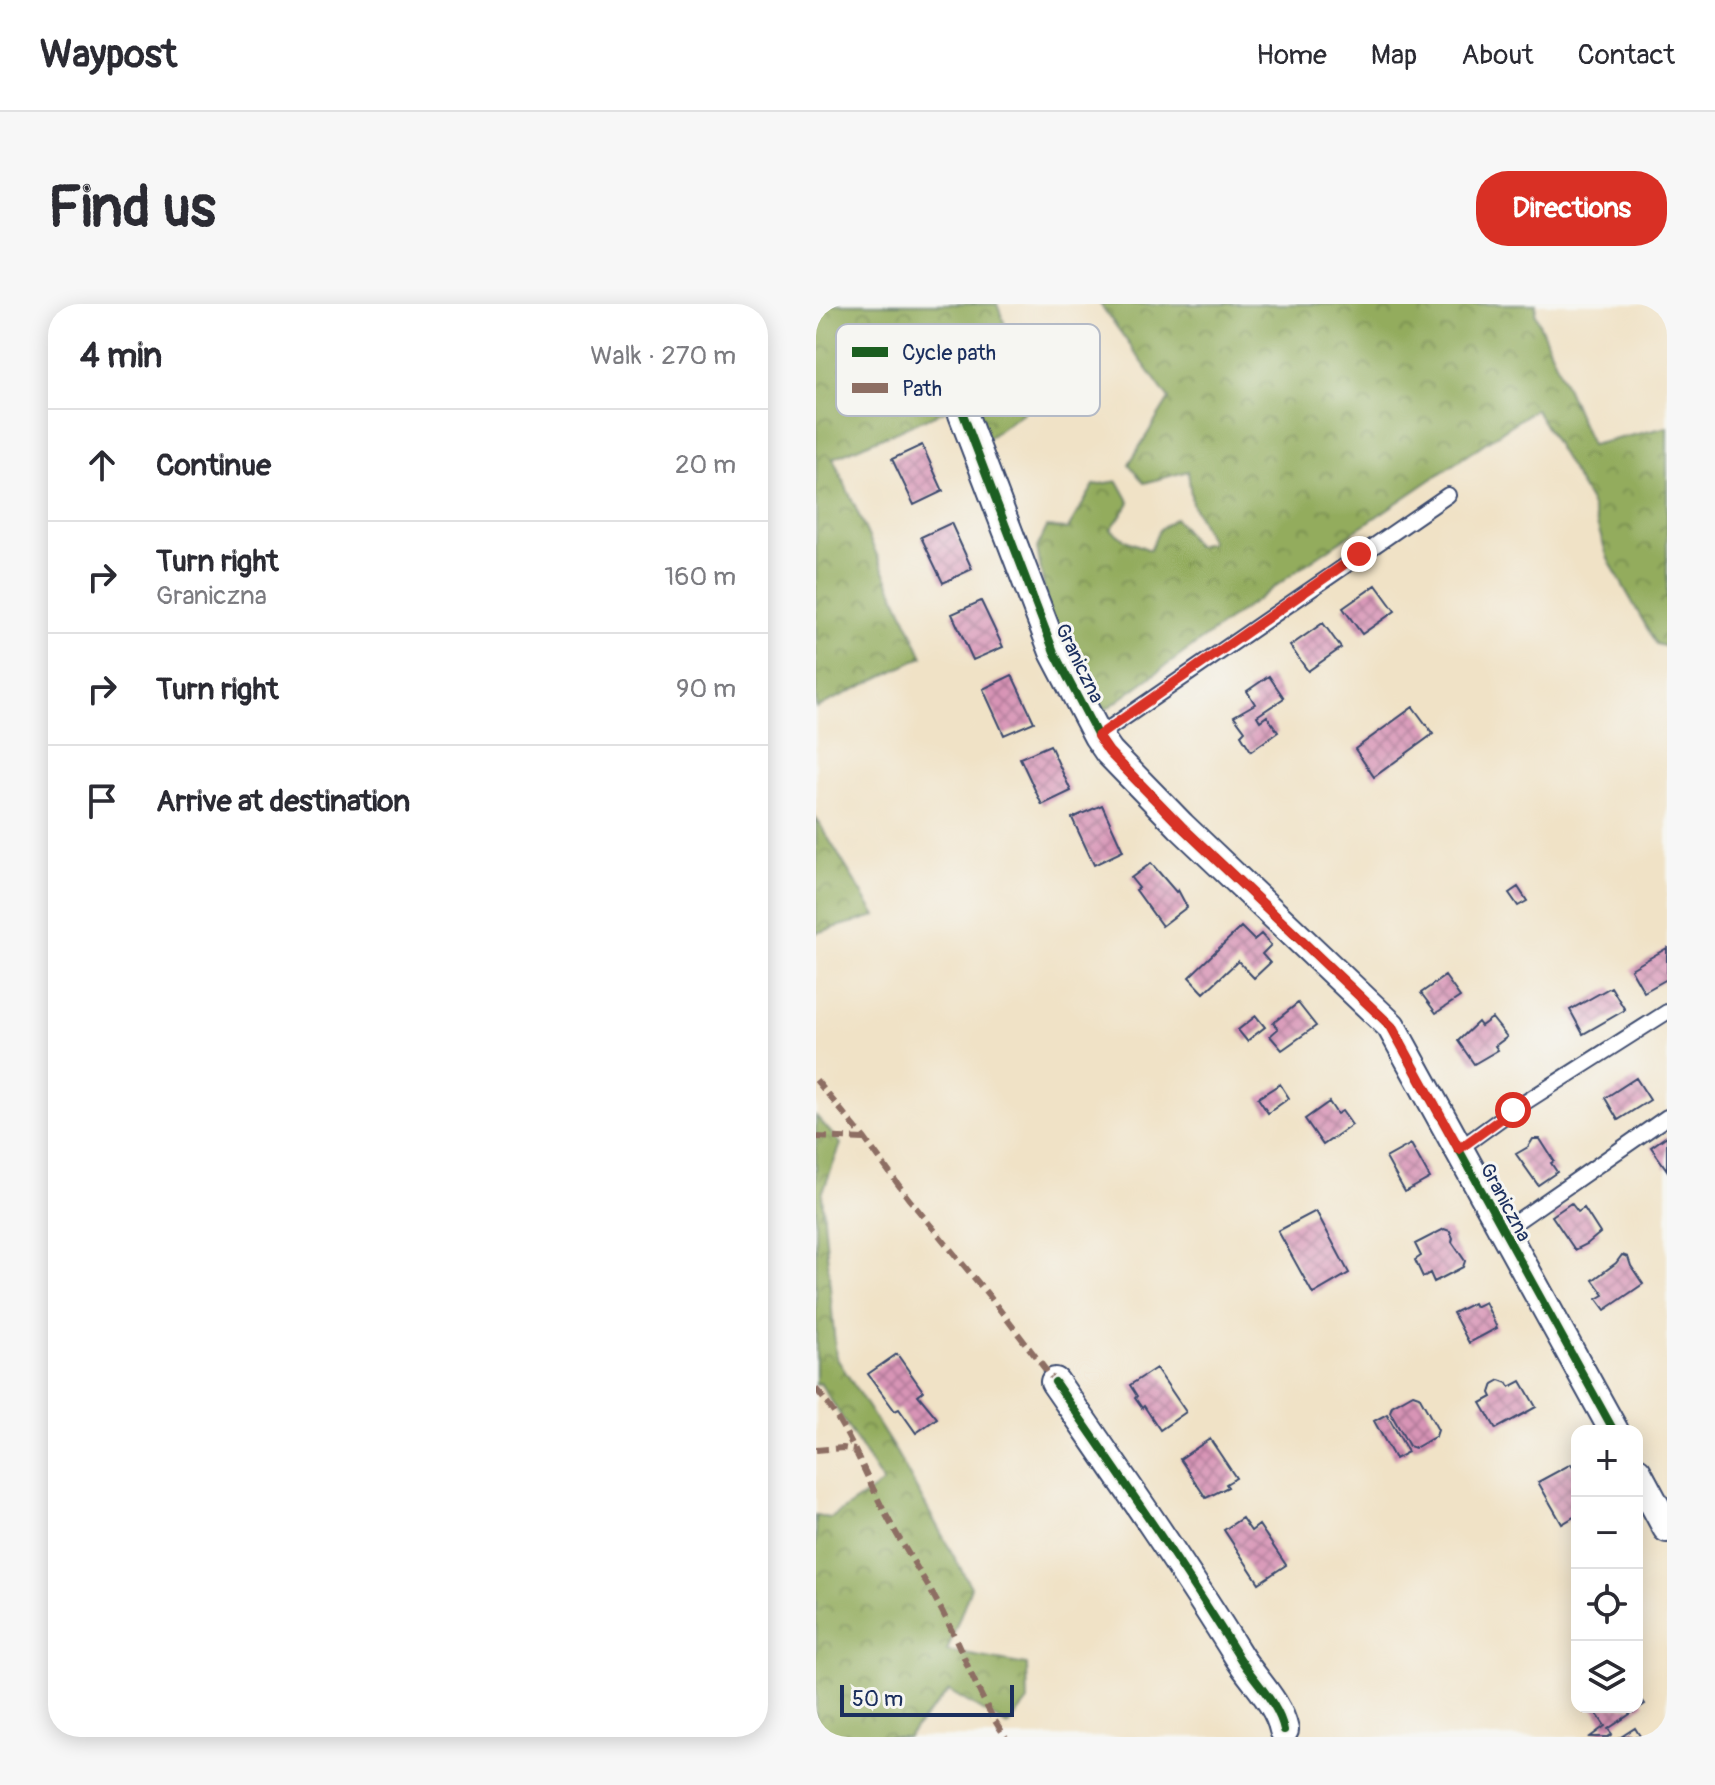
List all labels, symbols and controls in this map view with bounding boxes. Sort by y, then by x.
text: Waypost [40,31,177,79]
text: Home [1256,38,1327,73]
text: Map [1371,38,1417,73]
text: About [1461,38,1534,73]
text: Contact [1578,38,1675,73]
button: Directions [1476,171,1667,246]
text: Find us [48,174,216,243]
legend [836,324,1100,416]
text: 4 min [80,335,162,378]
text: Cycle path [902,339,996,367]
text: Walk · 270 m [590,340,736,372]
text: Path [902,375,942,403]
icon: ahead [80,443,124,487]
text: Continue [156,447,271,484]
text: 20 m [675,449,736,481]
route end [1341,536,1377,572]
text: Turn right [156,543,279,580]
icon: right [80,555,124,599]
text: 160 m [664,561,736,593]
text: Graniczna [156,580,267,612]
street label: Graniczna [1050,619,1109,707]
icon: right [80,667,124,711]
text: Turn right [156,671,279,708]
text: 90 m [676,673,736,705]
icon: arrive [80,779,124,823]
text: Arrive at destination [156,783,410,820]
route start [1495,1092,1531,1128]
street label: Graniczna [1475,1159,1537,1246]
map controls [1571,1425,1643,1713]
button: + [1571,1425,1643,1497]
button: − [1571,1497,1643,1569]
button: locate [1571,1569,1643,1641]
button: layers [1571,1641,1643,1713]
scale bar [840,1681,1014,1717]
text: 50 m [852,1685,903,1713]

